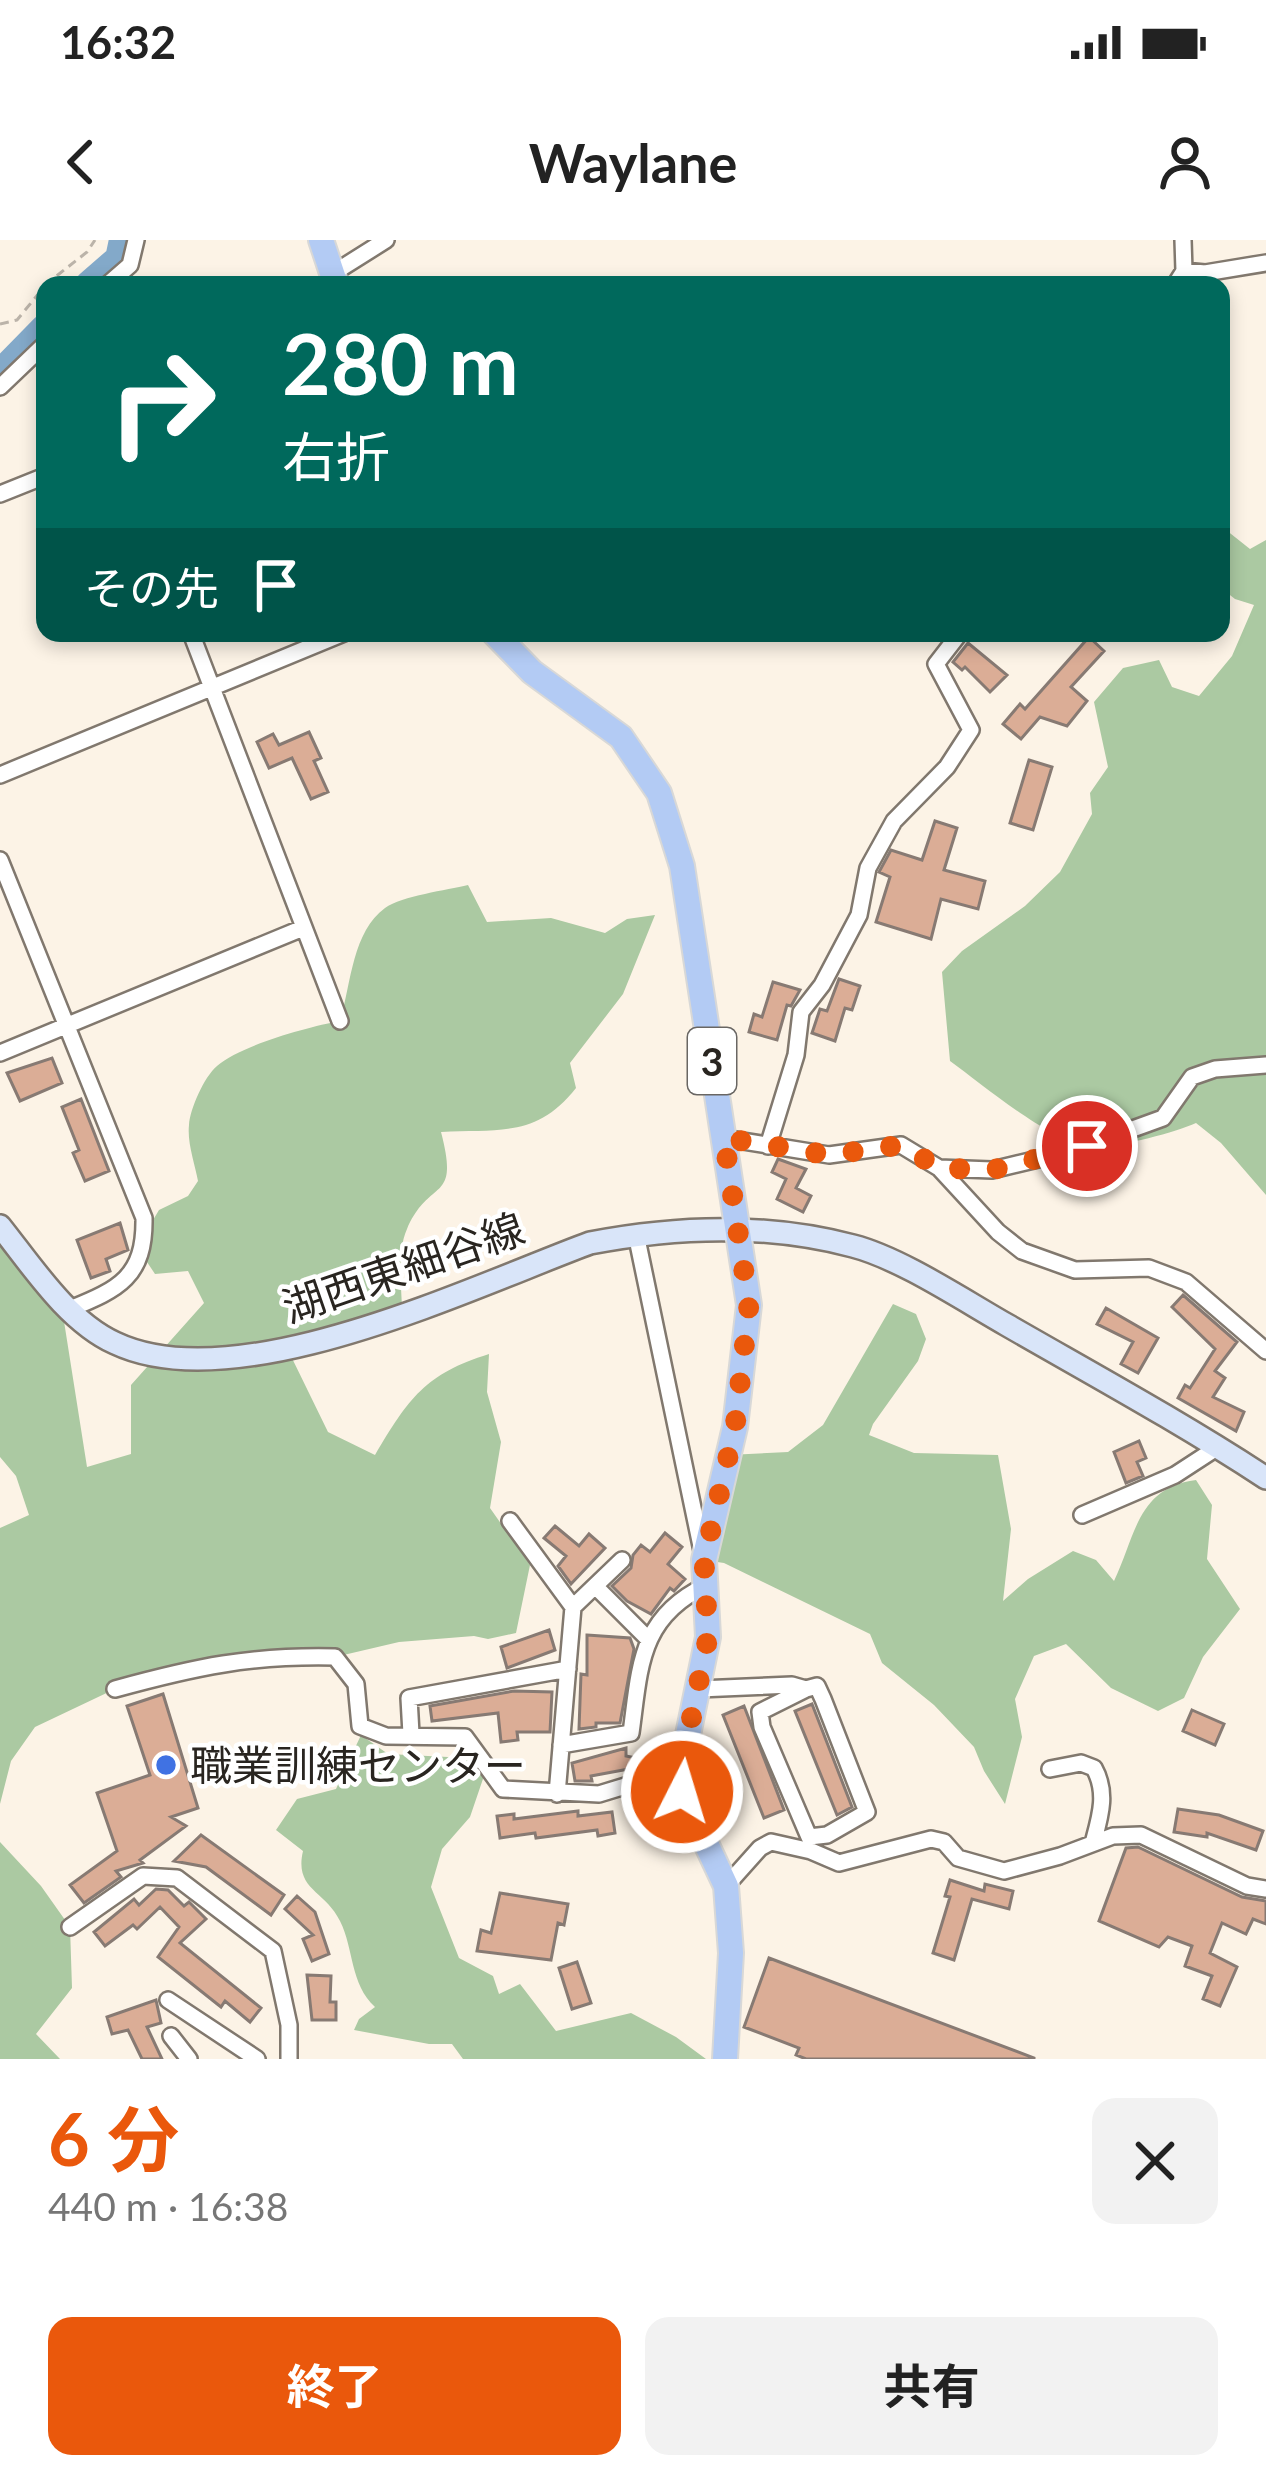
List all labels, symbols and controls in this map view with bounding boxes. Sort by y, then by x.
text: 16:32 [60,15,176,69]
icon: back [48,129,114,195]
icon: person [1152,129,1218,195]
text: Waylane [529,130,737,195]
text: 280 m [282,312,519,413]
icon: right [84,324,240,480]
text: 右折 [282,424,390,489]
icon: arrive [243,552,309,618]
text: その先 [84,561,219,615]
road number: 3 [688,1028,736,1094]
pin [1036,1095,1138,1197]
icon: arrive [1054,1113,1120,1179]
street label: 湖西東細谷線 [276,1202,530,1332]
position arrow [619,1729,745,1855]
place label: 職業訓練センター [190,1740,526,1790]
marker: 職業訓練センター [153,1752,179,1778]
text: 6 分 [48,2095,179,2181]
button: close [1092,2098,1218,2224]
text: 440 m · 16:38 [48,2183,288,2229]
button: 終了 [48,2317,621,2455]
button: 共有 [645,2317,1218,2455]

